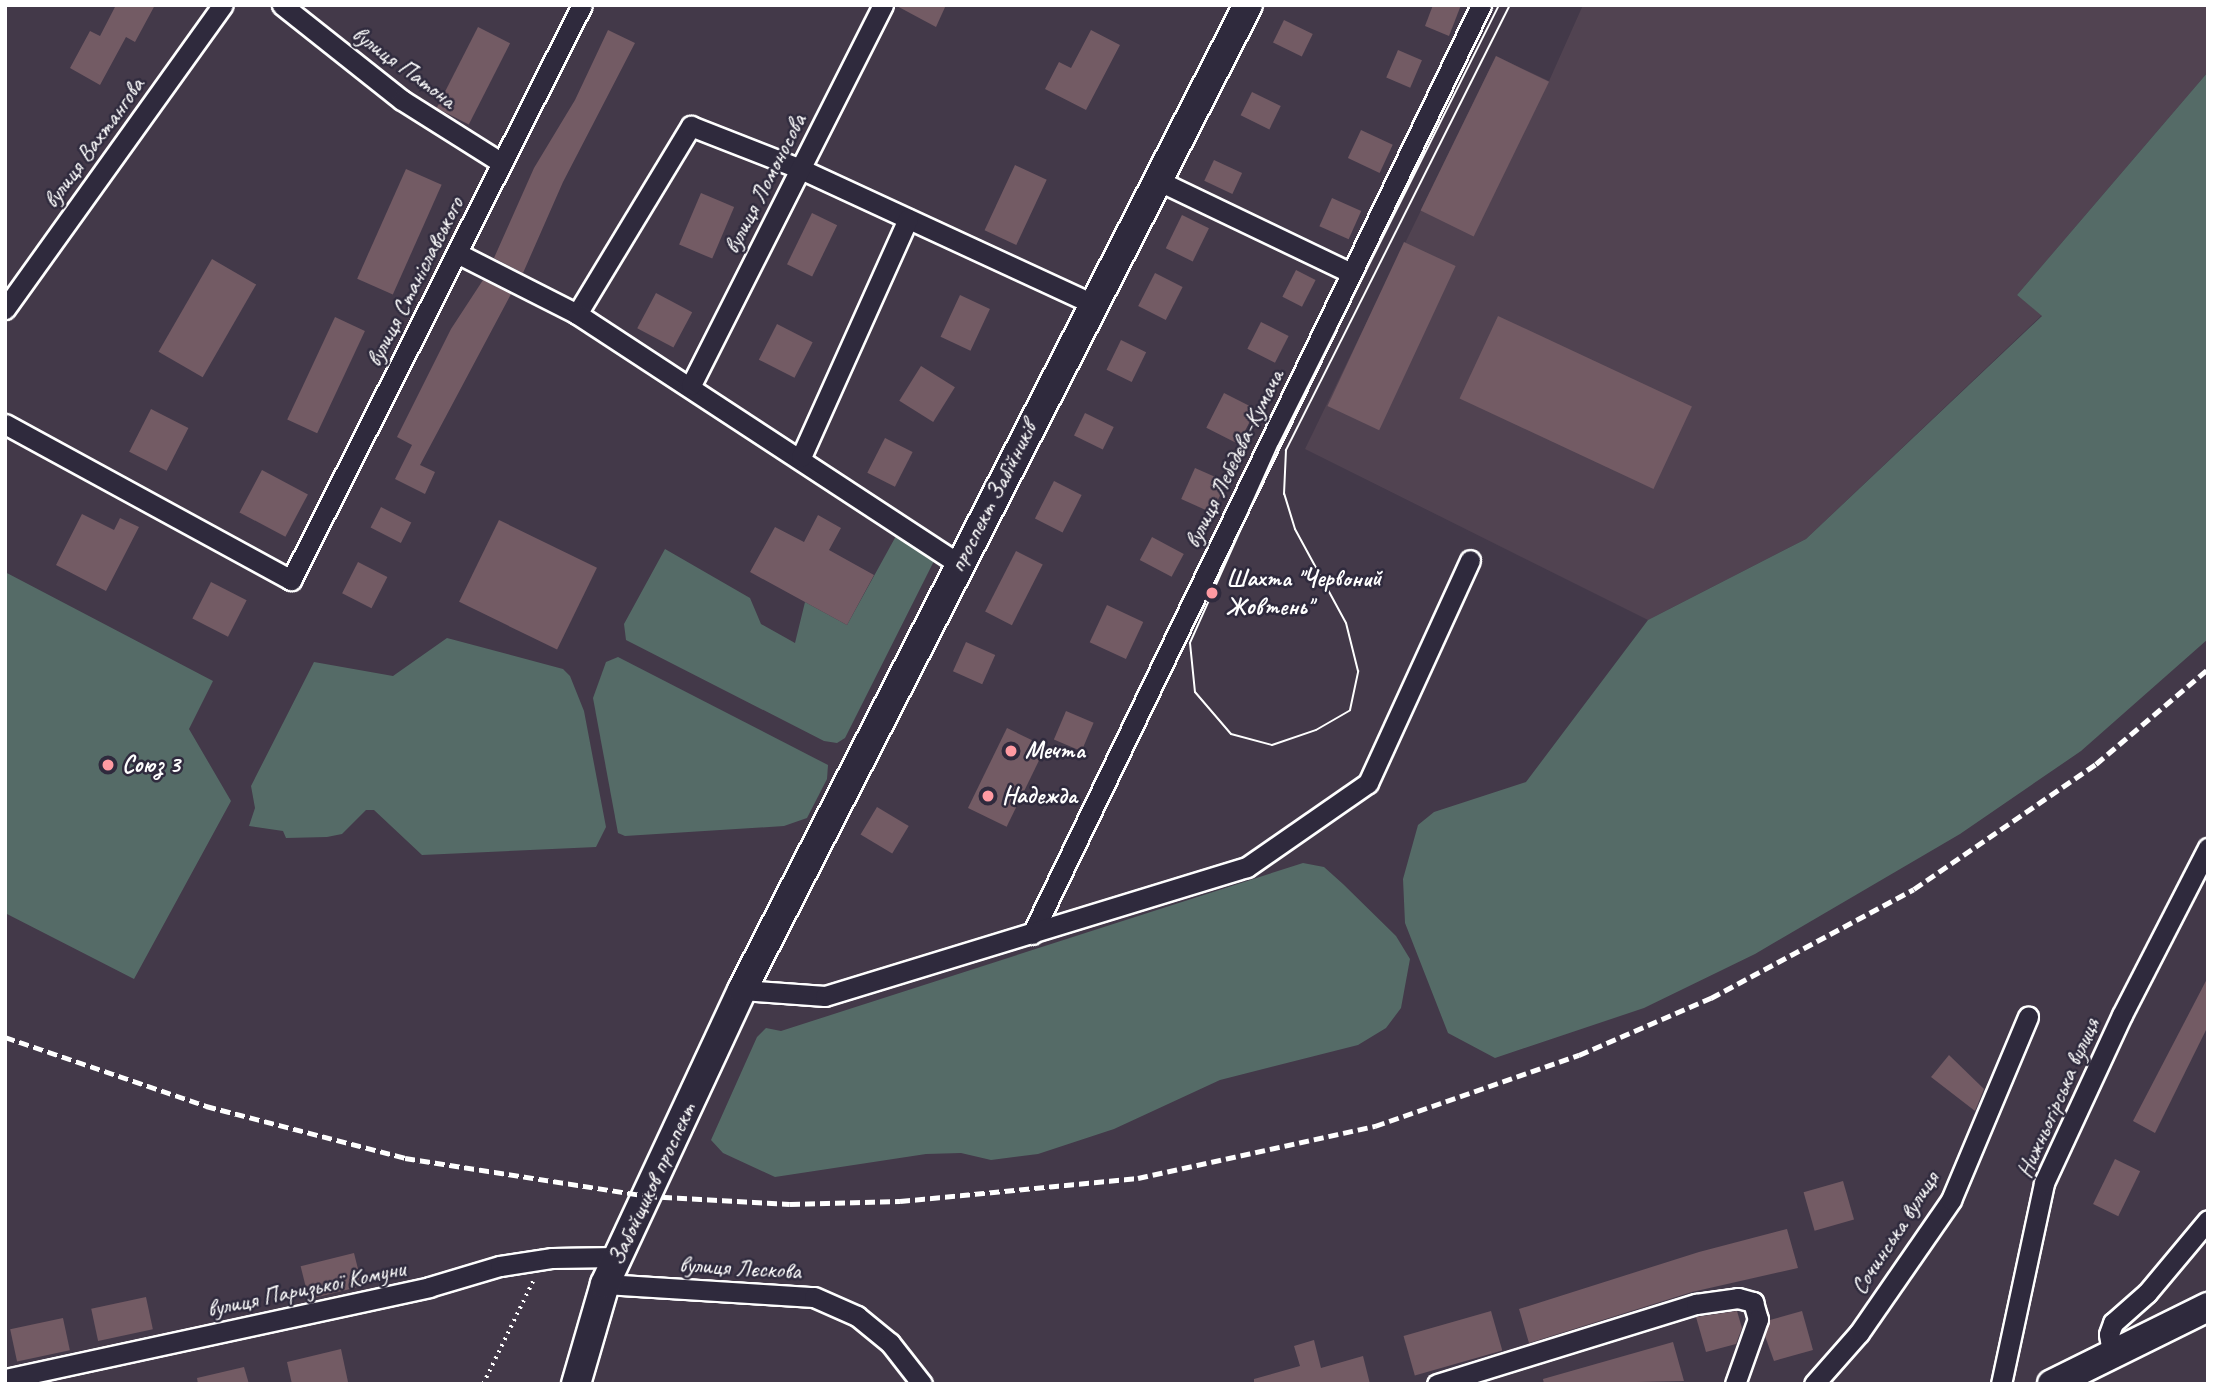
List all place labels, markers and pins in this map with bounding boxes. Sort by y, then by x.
place label: Шахта "Червоний Жовтень" [1226,565,1381,621]
marker: Шахта "Червоний Жовтень" [1204,585,1220,601]
place label: Мечта [1025,737,1085,765]
marker: Мечта [1003,743,1019,759]
place label: Союз 3 [122,751,180,779]
marker: Союз 3 [100,757,116,773]
place label: Надежда [1002,782,1077,810]
marker: Надежда [980,788,996,804]

